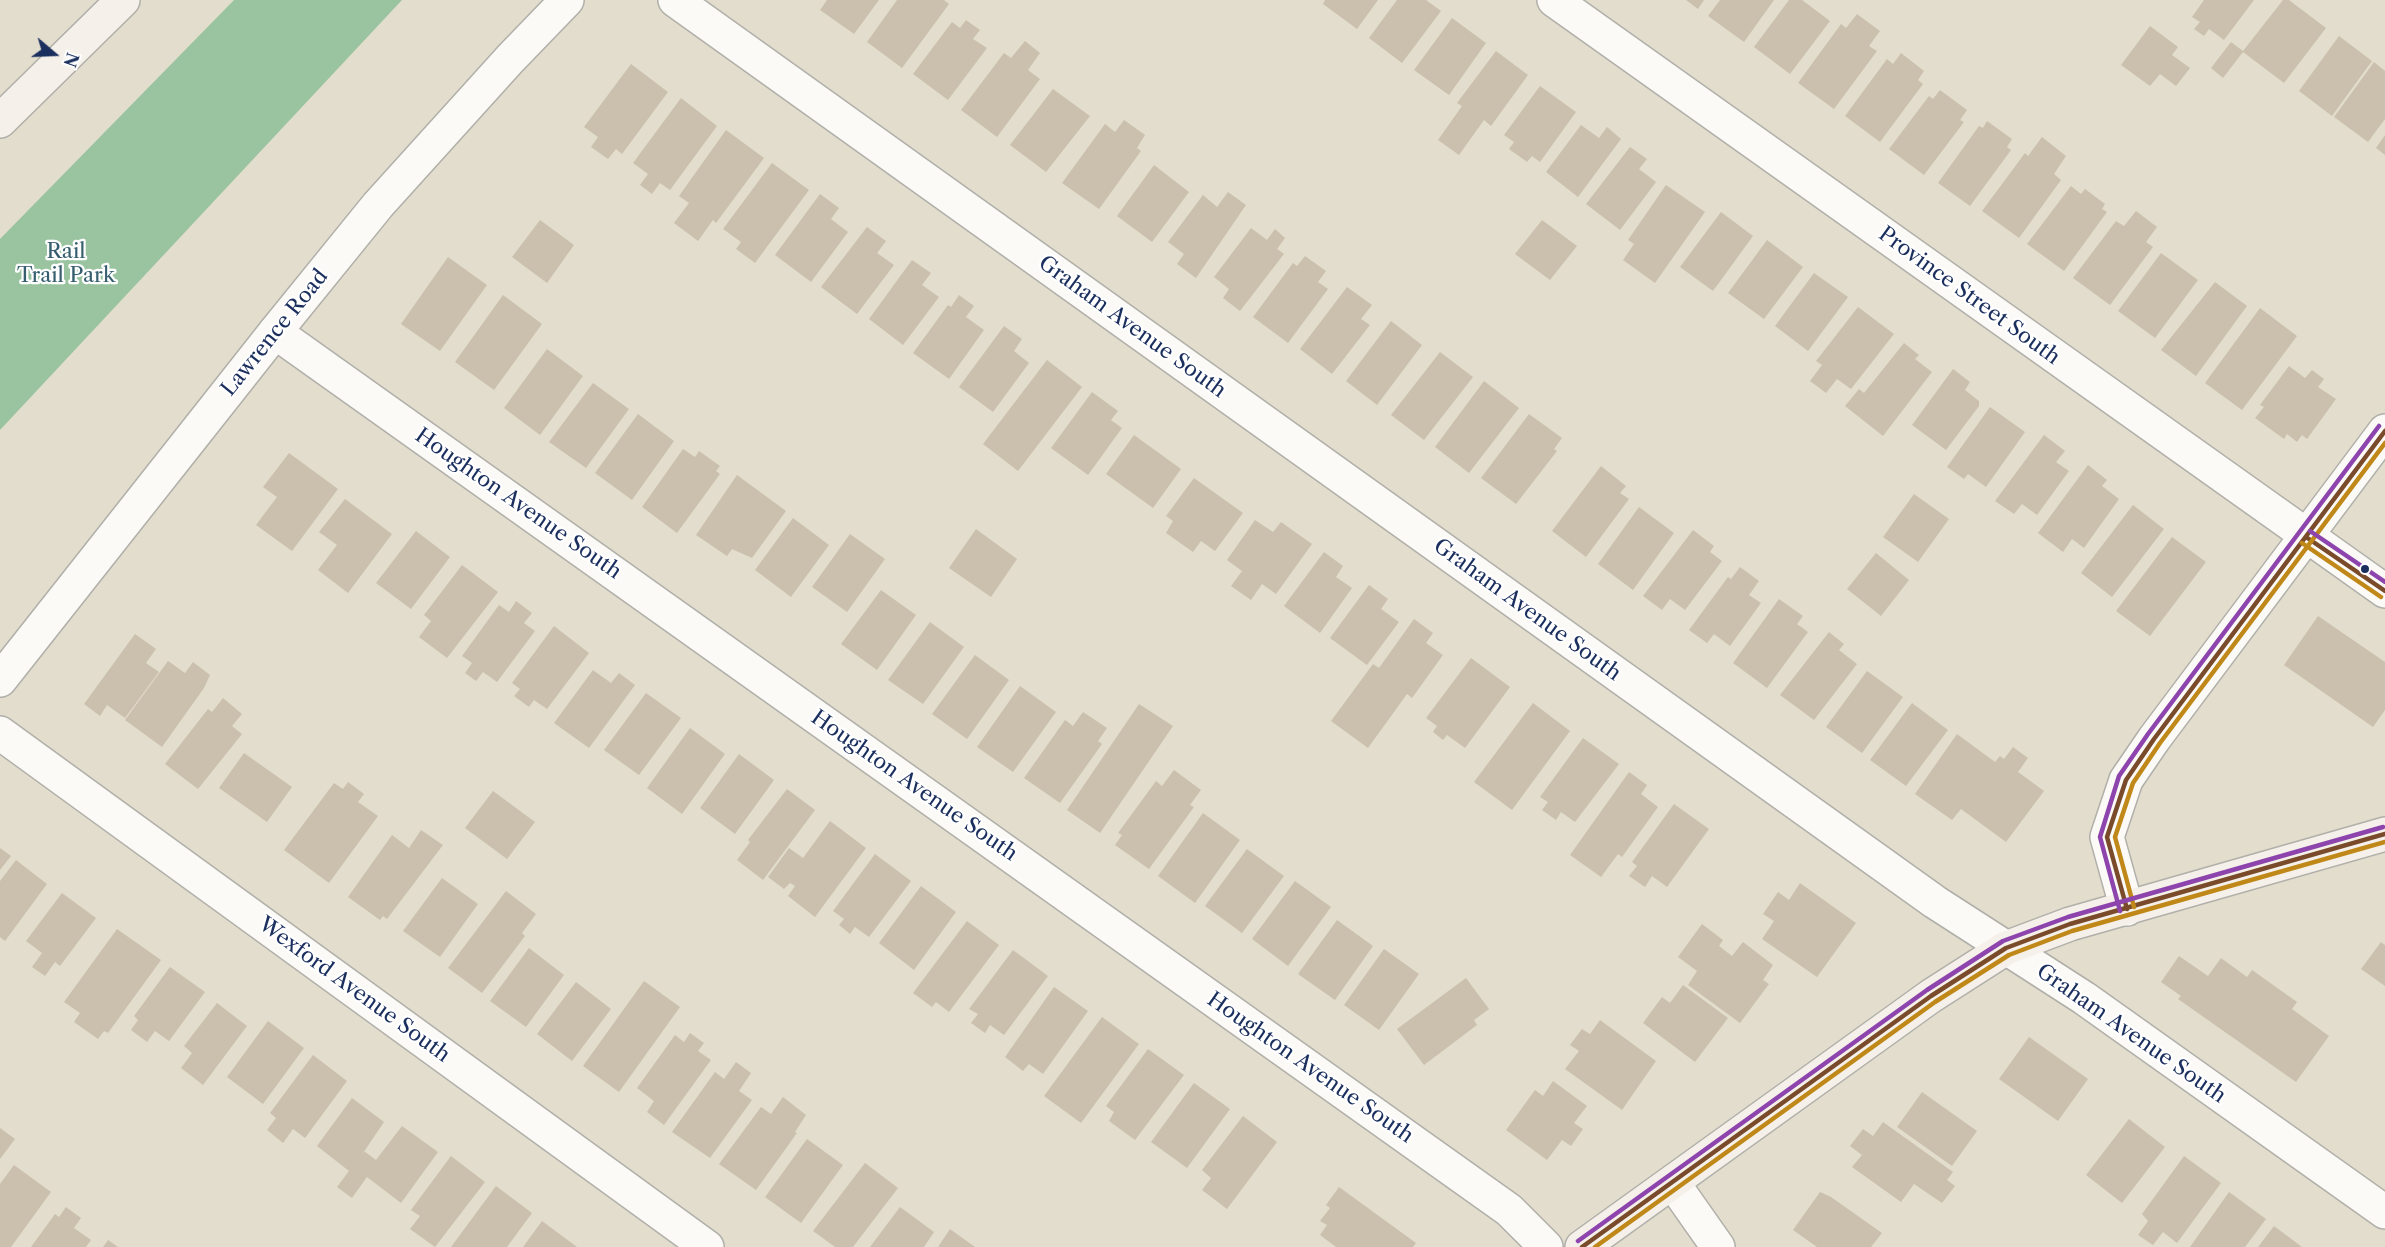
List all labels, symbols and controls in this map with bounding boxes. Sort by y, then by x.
north arrow [24,24,84,84]
text: N [59,50,83,70]
street label: Province Street South [1873,222,2065,370]
park label: Rail Trail Park [17,239,115,289]
street label: Graham Avenue South [1033,251,1231,403]
street label: Lawrence Road [216,265,334,401]
street label: Houghton Avenue South [410,423,626,585]
street label: Graham Avenue South [1428,534,1626,686]
unlabelled marker [2359,563,2371,575]
street label: Houghton Avenue South [806,705,1022,867]
street label: Wexford Avenue South [253,912,455,1068]
street label: Graham Avenue South [2031,959,2231,1109]
street label: Houghton Avenue South [1202,987,1418,1149]

